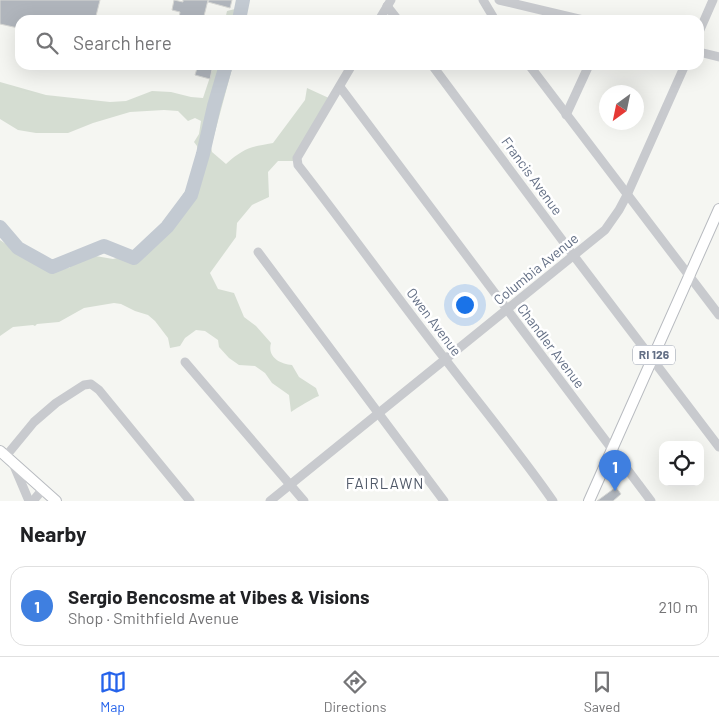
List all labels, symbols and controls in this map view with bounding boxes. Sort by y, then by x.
search box [15,15,704,70]
icon: search [33,29,61,57]
text: Search here [73,31,172,54]
north arrow [599,85,644,130]
street label: Francis Avenue [498,133,566,218]
street label: Columbia Avenue [490,229,581,308]
street label: Owen Avenue [403,284,466,359]
your location [452,292,478,318]
street label: Chandler Avenue [514,300,589,391]
road number: RI 126 [633,346,675,364]
map controls [659,441,704,486]
button: locate [659,441,704,486]
pin: 1 [599,450,631,491]
district label: FAIRLAWN [346,474,424,492]
text: Nearby [20,521,86,546]
text: Sergio Bencosme at Vibes & Visions [68,585,370,608]
text: 1 [34,597,40,616]
text: 210 m [659,597,698,616]
text: Shop · Smithfield Avenue [68,608,239,627]
tab: Map [99,668,127,715]
tab: Directions [324,668,386,715]
tab: Saved [584,668,620,715]

